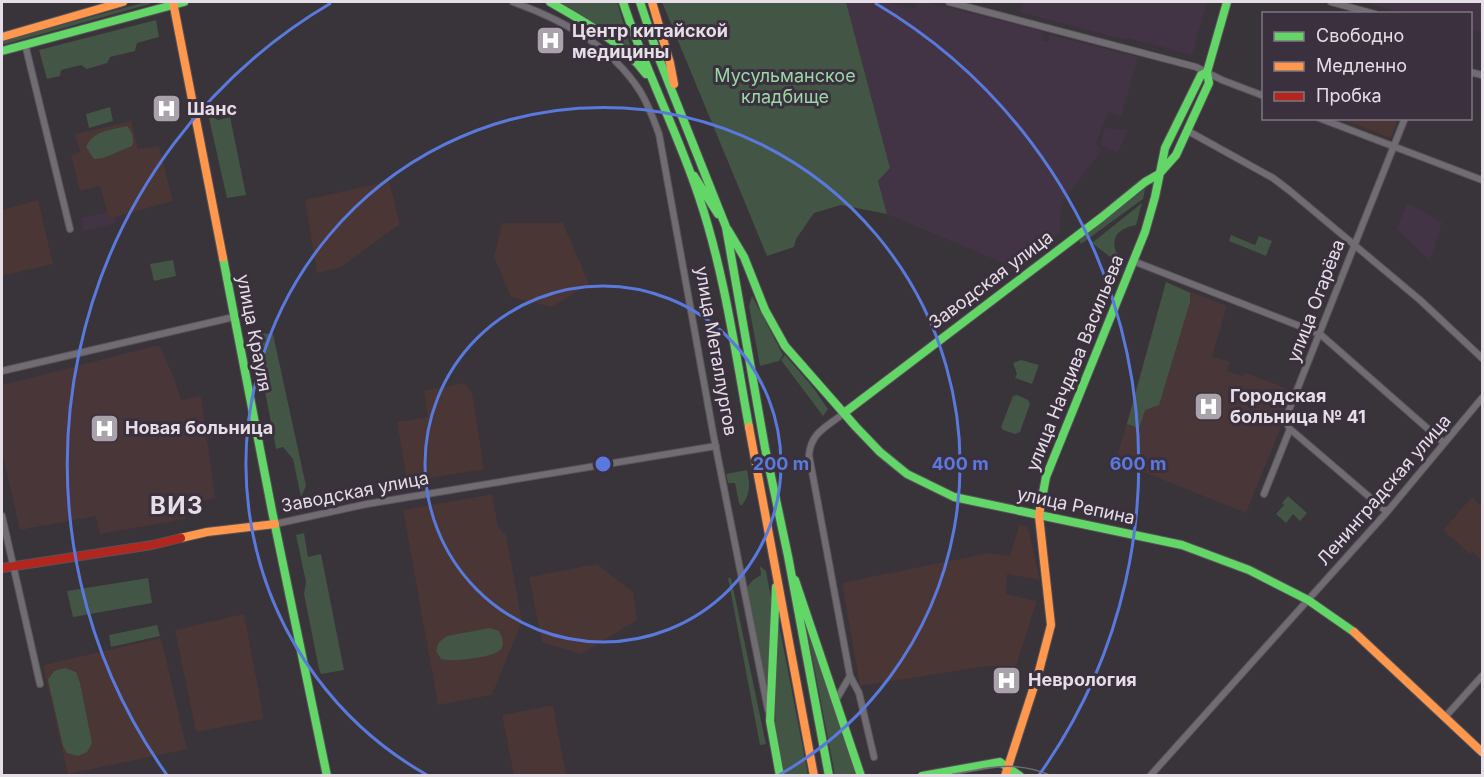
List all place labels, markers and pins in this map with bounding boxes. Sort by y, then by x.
place label: Центр китайской медицины [572,20,728,62]
hospital icon: Центр китайской медицины [535,25,567,57]
hospital icon: Шанс [150,93,182,125]
place label: Шанс [187,98,237,119]
place label: Городская больница № 41 [1230,385,1366,427]
hospital icon: Городская больница № 41 [1193,390,1225,422]
hospital icon: Новая больница [88,412,120,444]
place label: Новая больница [125,417,273,438]
centre of rings [593,454,613,474]
hospital icon: Неврология [991,664,1023,696]
place label: Неврология [1028,669,1137,690]

